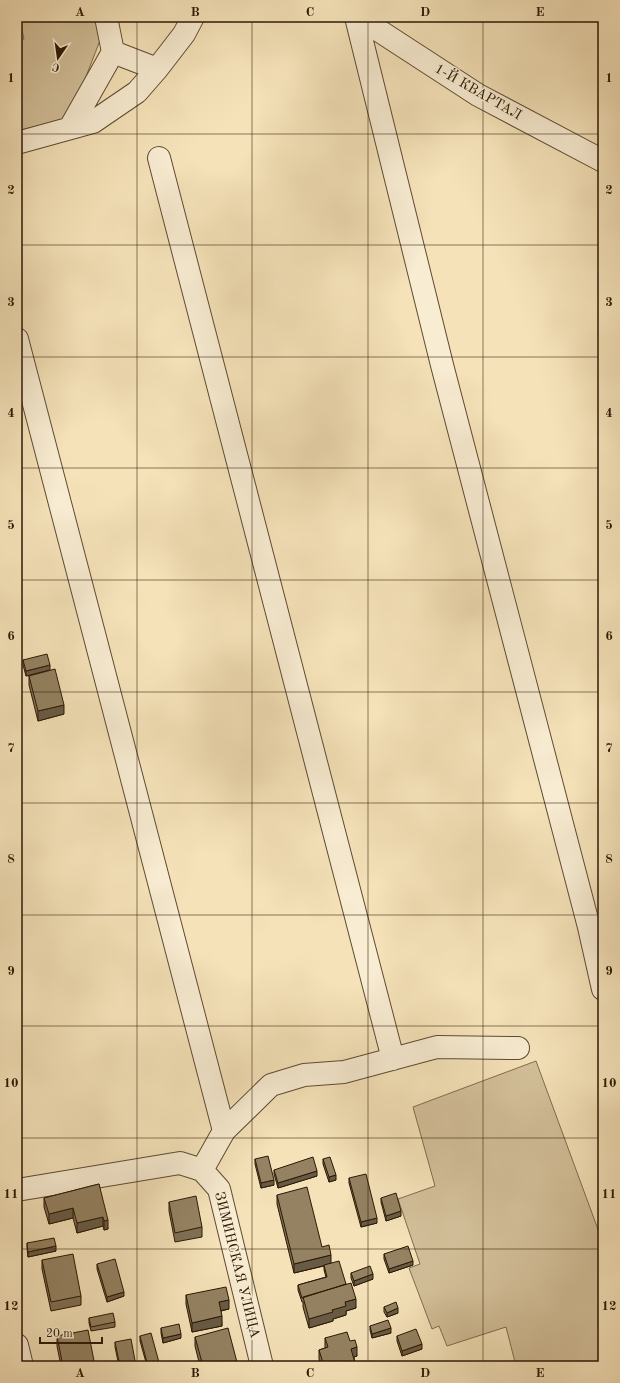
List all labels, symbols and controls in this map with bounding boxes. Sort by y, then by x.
text: A [75,6,85,19]
text: B [190,6,200,19]
text: C [306,6,314,19]
text: D [420,6,430,19]
text: E [536,6,545,19]
north arrow [38,38,78,78]
street label: 1-Й КВАРТАЛ [432,58,526,123]
text: С [51,60,61,72]
text: 1 [7,72,15,85]
text: 1 [605,72,613,85]
text: 2 [7,184,15,197]
text: 2 [605,184,613,197]
text: 3 [7,296,15,309]
text: 3 [605,296,613,309]
text: 4 [7,407,15,420]
text: 4 [605,407,613,420]
text: 5 [7,519,15,532]
text: 5 [605,519,613,532]
text: 6 [7,630,15,643]
text: 6 [605,630,613,643]
text: 7 [7,742,15,755]
text: 7 [605,742,613,755]
text: 8 [7,853,15,866]
text: 8 [605,853,613,866]
text: 9 [7,965,15,978]
text: 9 [605,965,613,978]
text: 10 [3,1077,19,1090]
text: 10 [601,1077,617,1090]
text: 11 [3,1188,19,1201]
text: 11 [601,1188,617,1201]
street label: ЗИМИНСКАЯ УЛИЦА [212,1190,262,1340]
text: 12 [3,1300,19,1313]
text: 12 [601,1300,617,1313]
scale bar [40,1319,102,1345]
text: 20 m [46,1328,73,1340]
text: A [75,1367,85,1380]
text: B [190,1367,200,1380]
text: C [306,1367,314,1380]
text: D [420,1367,430,1380]
text: E [536,1367,545,1380]

